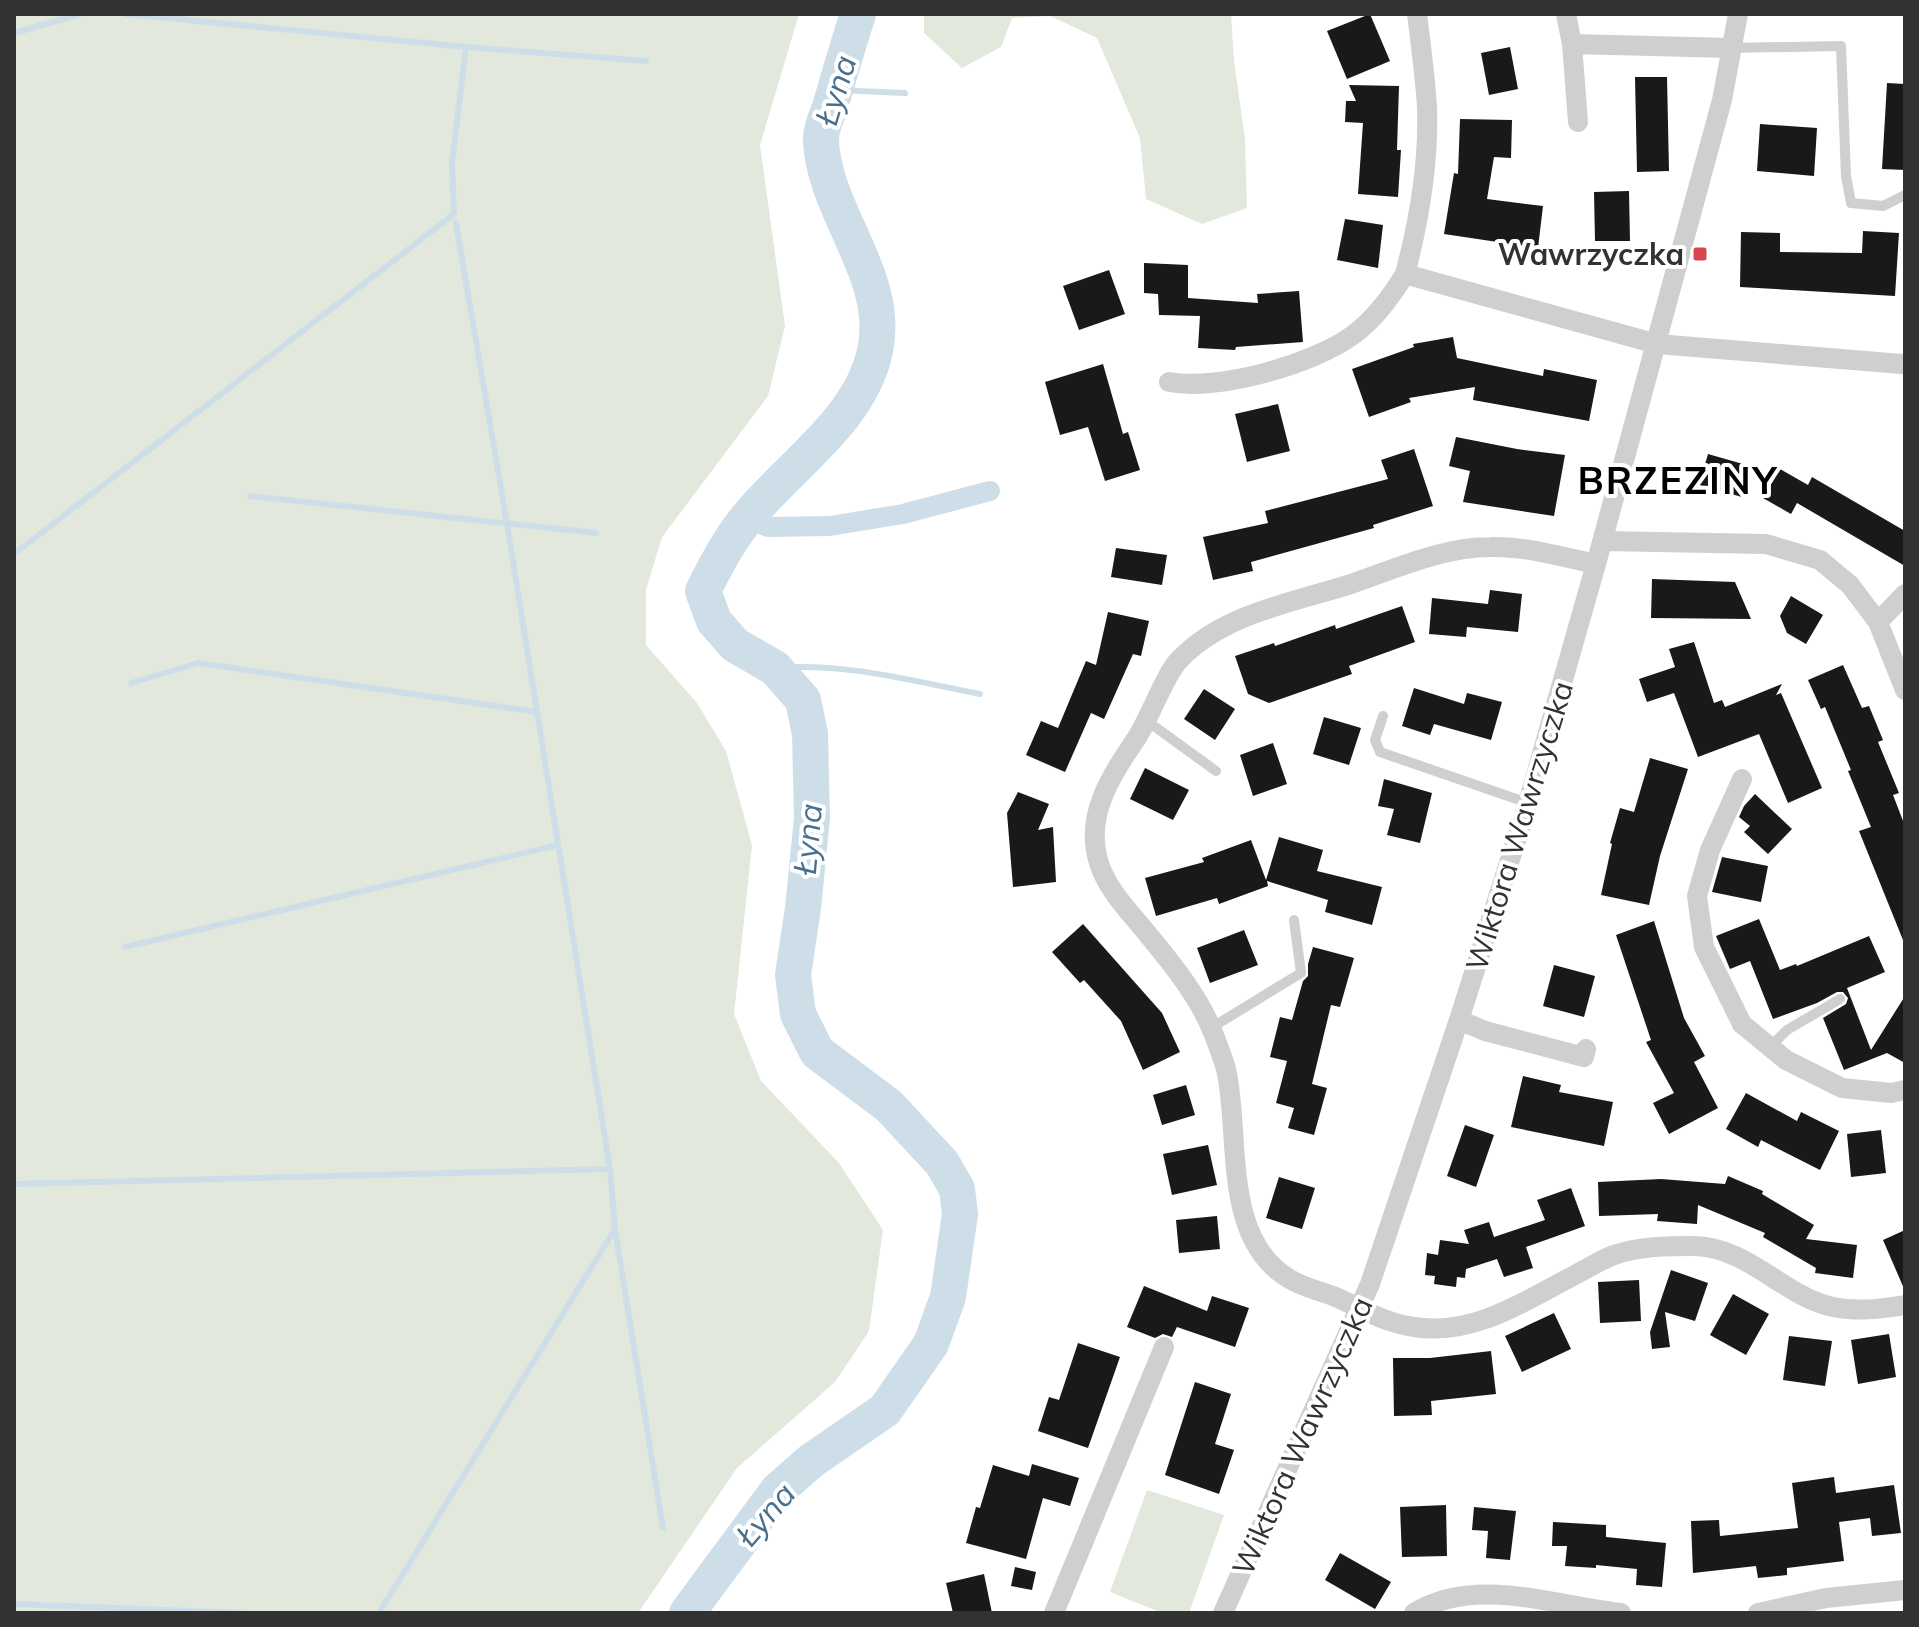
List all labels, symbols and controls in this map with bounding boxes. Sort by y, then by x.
water label: Łyna [805,50,865,131]
place label: Wawrzyczka [1498,235,1684,273]
marker: Wawrzyczka [1691,245,1709,263]
district label: BRZEZINY [1577,456,1779,504]
street label: Wiktora Wawrzyczka [1457,677,1581,975]
water label: Łyna [784,802,830,877]
street label: Wiktora Wawrzyczka [1223,1291,1381,1581]
water label: Łyna [726,1474,803,1555]

